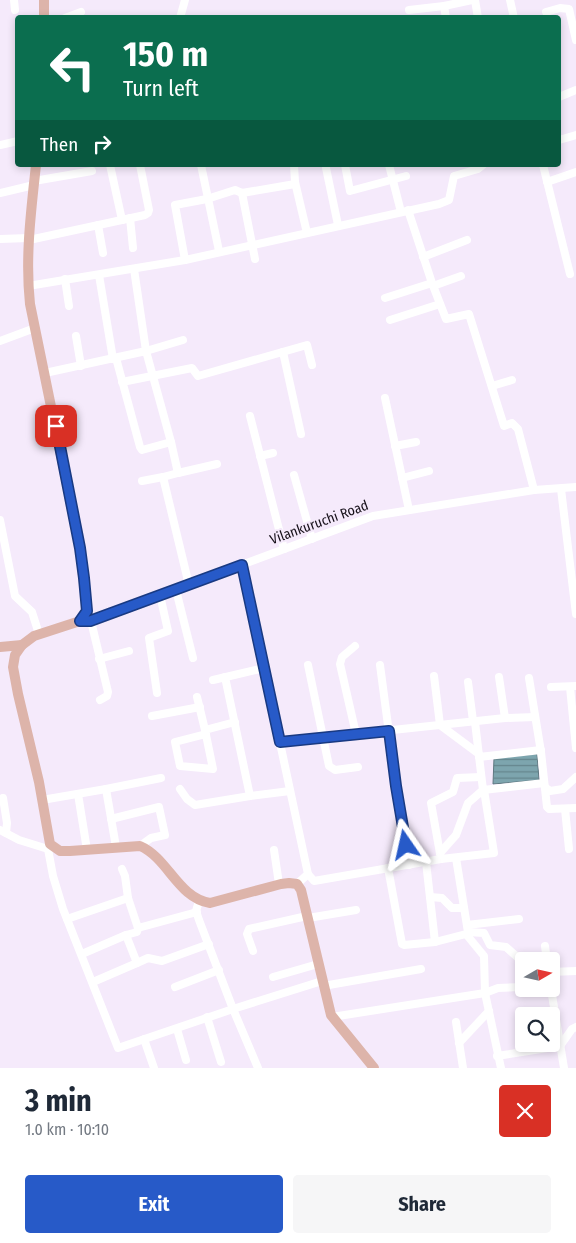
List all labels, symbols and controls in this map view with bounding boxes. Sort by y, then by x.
text: 150 m [123,33,208,75]
icon: left [40,35,105,100]
text: Turn left [123,75,199,102]
icon: right [88,130,116,158]
text: Then [40,133,78,156]
pin [35,405,77,447]
icon: arrive [42,412,70,440]
street label: Vilankuruchi Road [268,497,371,548]
position arrow [379,818,431,870]
north arrow [515,952,560,998]
map controls [515,952,560,1052]
button: search [515,1007,560,1052]
text: 3 min [25,1083,92,1119]
button: close [499,1085,551,1137]
text: 1.0 km · 10:10 [25,1120,109,1139]
button: Exit [25,1175,283,1233]
button: Share [293,1175,551,1233]

